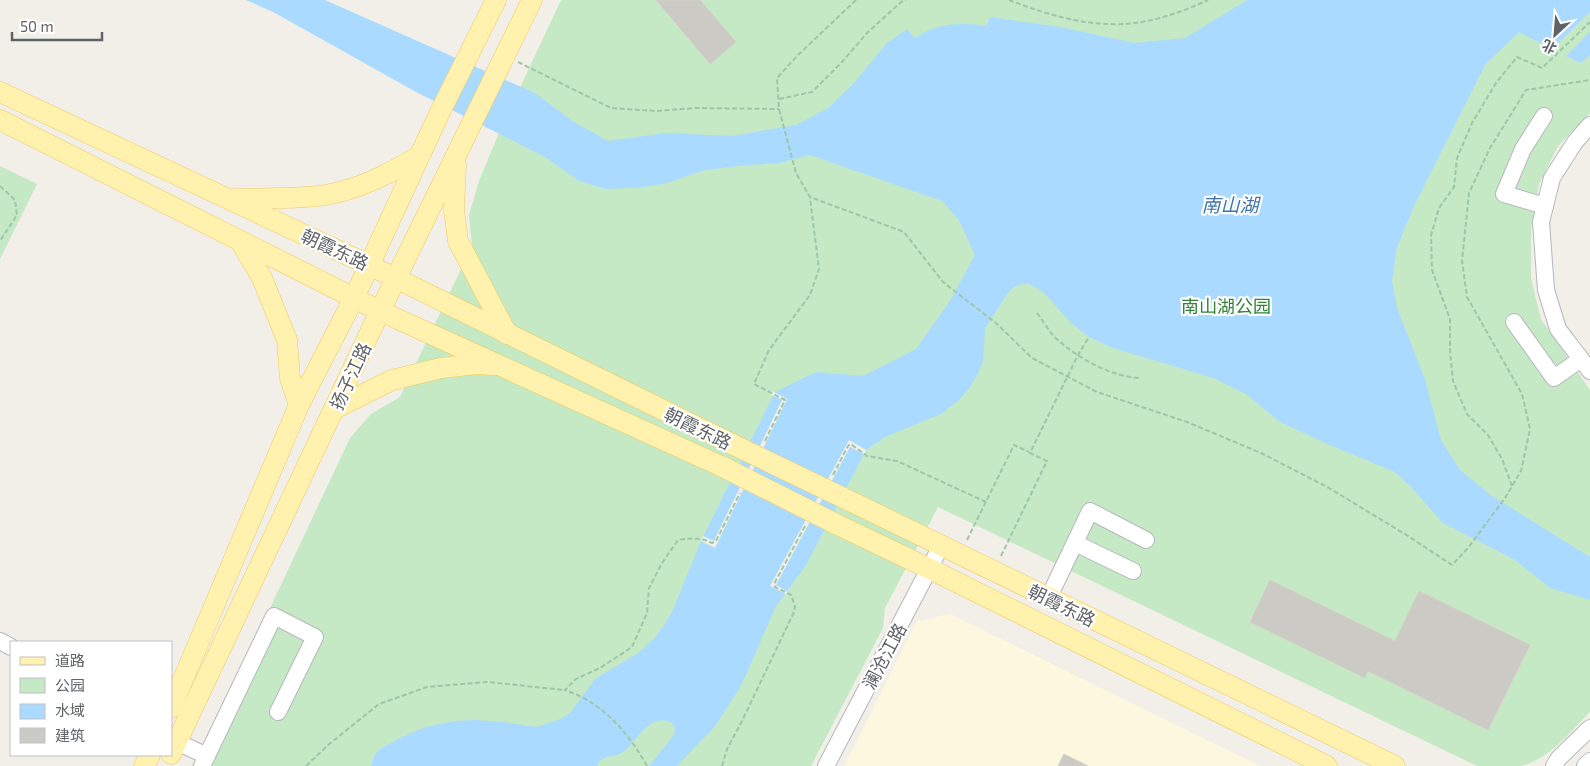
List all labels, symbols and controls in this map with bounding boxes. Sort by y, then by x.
scale bar [12,10,102,42]
north arrow [1530,10,1580,60]
text: 50 m [20,17,54,35]
text: 北 [1539,36,1559,58]
water label: 南山湖 [1201,193,1261,216]
street label: 朝霞东路 [298,224,372,274]
park label: 南山湖公园 [1181,295,1271,317]
street label: 扬子江路 [325,339,375,413]
street label: 朝霞东路 [661,402,735,454]
street label: 朝霞东路 [1025,579,1099,631]
street label: 澜沧江路 [857,619,911,693]
legend [10,641,172,756]
text: 道路 [55,651,85,669]
text: 公园 [55,676,85,694]
text: 水域 [55,701,85,719]
text: 建筑 [55,726,85,744]

